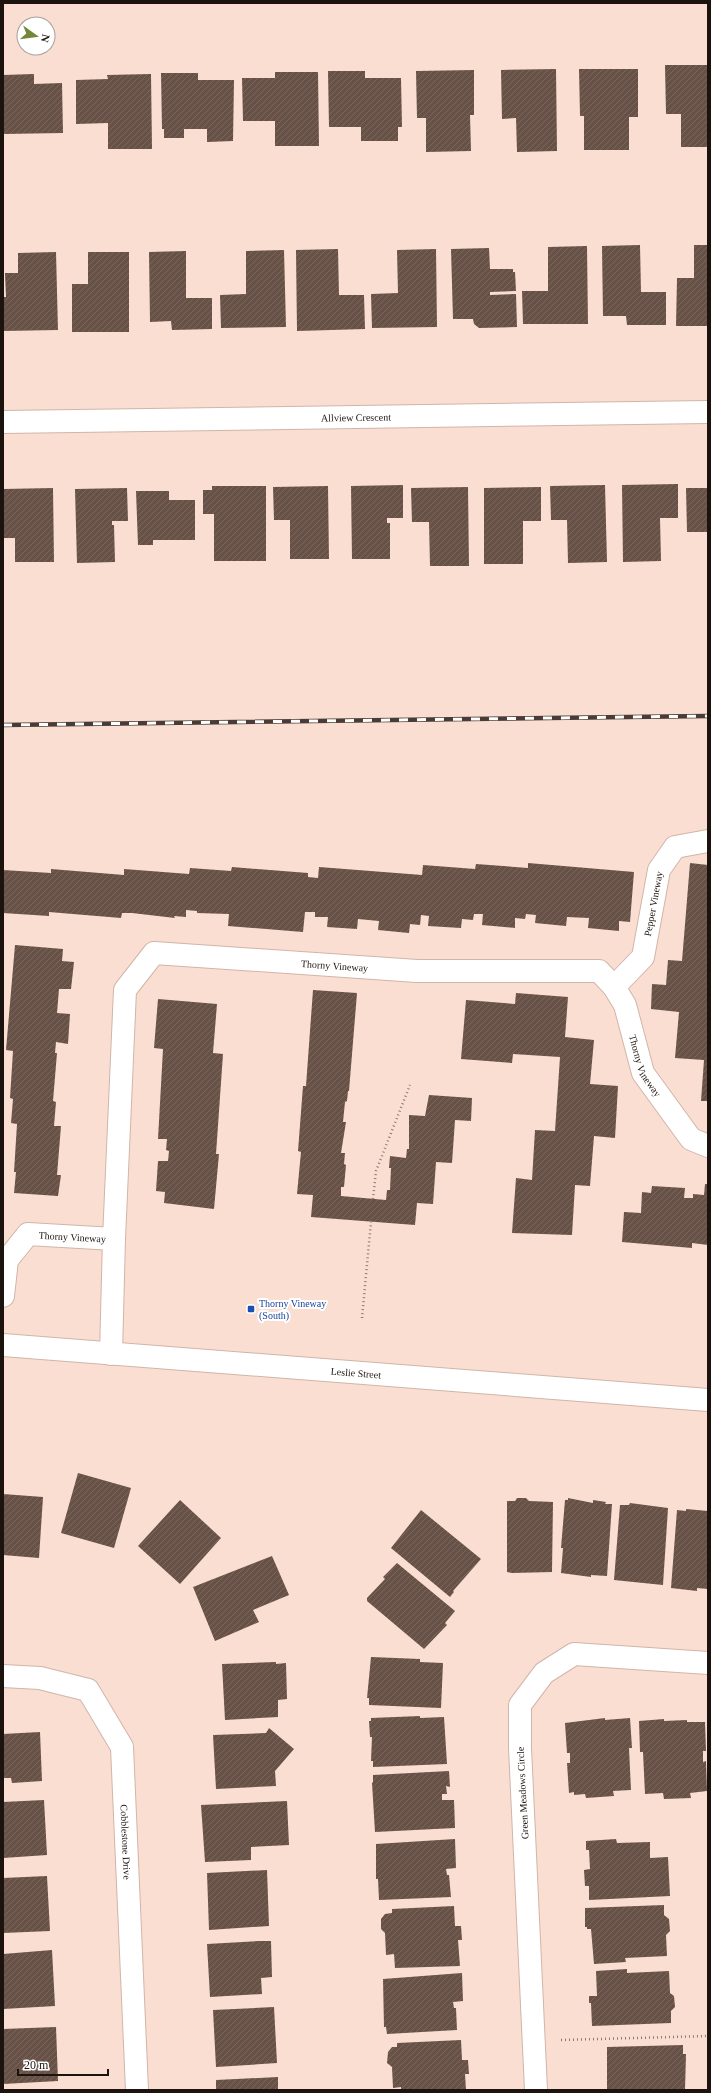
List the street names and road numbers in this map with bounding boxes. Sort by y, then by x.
street label: Allview Crescent [321,411,391,423]
street label: Pepper Vineway [642,870,665,937]
street label: Thorny Vineway [301,958,368,974]
street label: Thorny Vineway [627,1033,663,1099]
street label: Thorny Vineway [38,1230,106,1245]
street label: Leslie Street [330,1366,382,1380]
street label: Green Meadows Circle [515,1746,530,1840]
street label: Cobblestone Drive [119,1804,133,1880]

